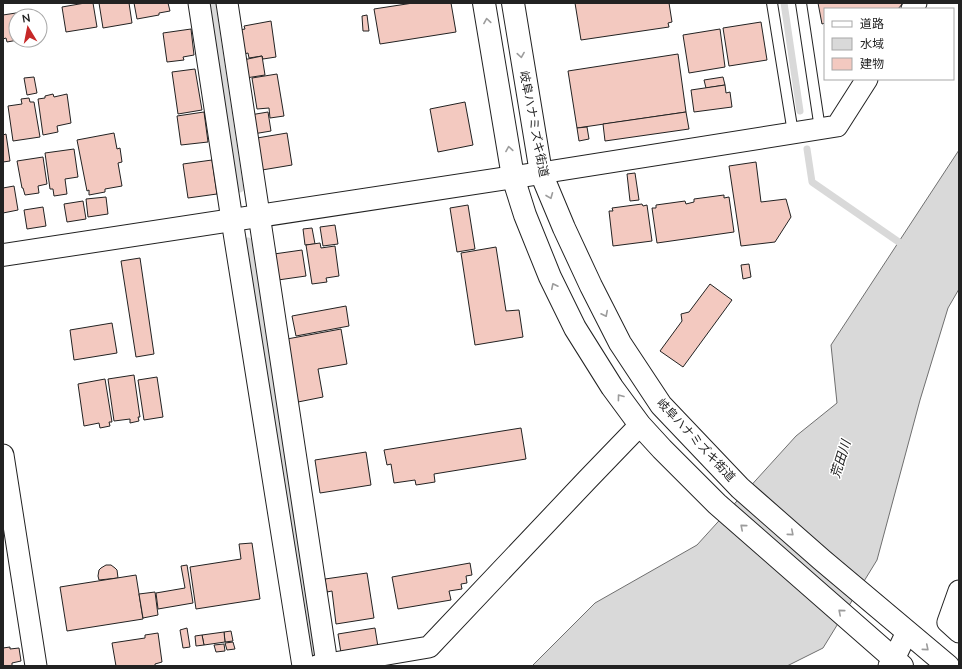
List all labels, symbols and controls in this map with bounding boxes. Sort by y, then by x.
north arrow [8,8,48,48]
legend [824,8,954,80]
text: N [21,11,32,26]
text: 道路 [860,16,884,31]
one-way arrow [484,18,492,24]
text: 水域 [860,36,884,51]
one-way arrow [517,52,525,58]
text: 建物 [860,56,884,71]
street label: 岐阜ハナミズキ街道 [517,69,552,178]
one-way arrow [505,146,514,153]
one-way arrow [546,192,554,199]
one-way arrow [551,282,559,290]
one-way arrow [600,310,608,317]
one-way arrow [618,395,625,402]
street label: 岐阜ハナミズキ街道 [654,395,739,484]
water label: 荒田川 [827,436,854,480]
one-way arrow [740,524,748,531]
one-way arrow [786,528,794,535]
one-way arrow [838,610,846,617]
one-way arrow [922,644,929,651]

